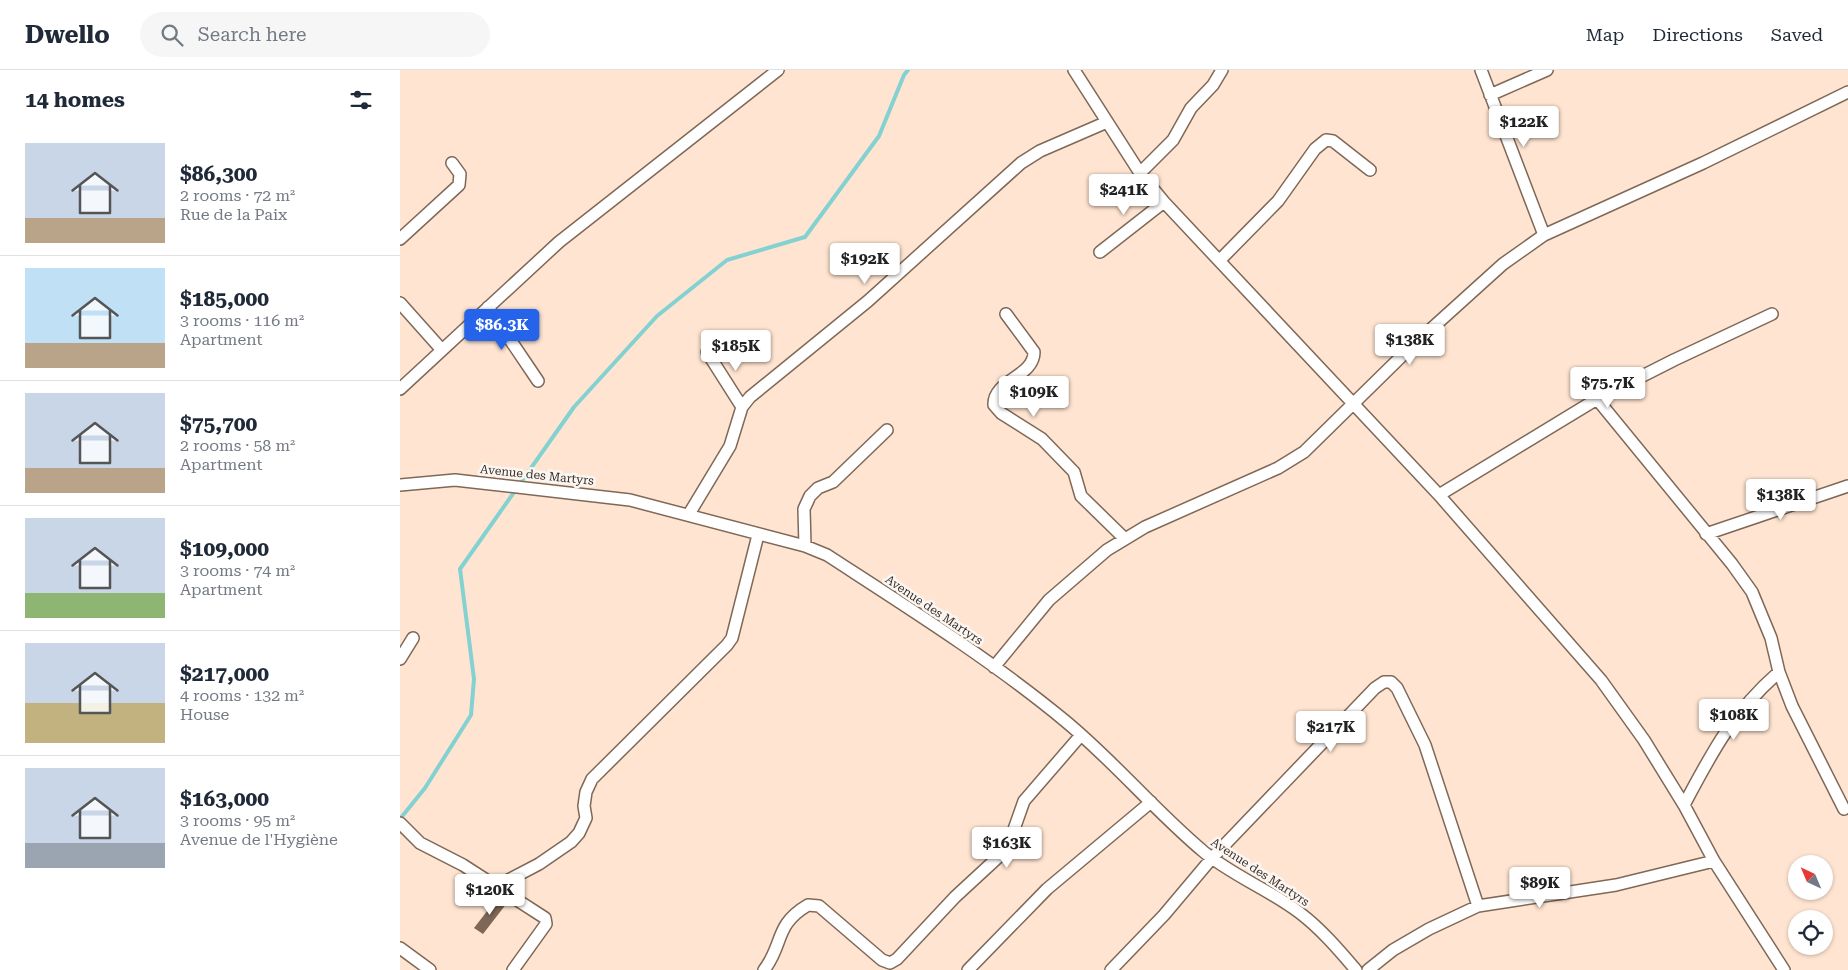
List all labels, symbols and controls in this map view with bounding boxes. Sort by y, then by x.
search box [140,12,490,57]
text: Dwello [25,21,110,49]
icon: search [158,21,186,49]
text: Search here [198,23,307,46]
text: Map [1586,24,1624,45]
text: Directions [1652,24,1743,45]
text: Saved [1771,24,1823,45]
icon: filters [347,86,375,114]
text: 14 homes [25,88,125,112]
pin: $122K [1489,106,1559,148]
text: $122K [1500,112,1548,131]
text: $86,300 [180,162,257,186]
icon: home [65,163,125,223]
pin: $241K [1089,174,1159,216]
text: $241K [1100,180,1148,199]
text: 2 rooms · 72 m² [180,186,295,205]
text: Rue de la Paix [180,205,287,224]
pin: $192K [830,242,900,285]
text: $192K [841,249,889,268]
text: $185,000 [180,287,269,311]
icon: home [65,288,125,348]
pin: $86.3K [461,308,543,351]
text: 3 rooms · 116 m² [180,311,304,330]
text: $86.3K [475,315,529,334]
pin: $138K [1375,324,1445,366]
text: Apartment [180,330,263,349]
pin: $185K [701,330,771,372]
text: $138K [1386,330,1434,349]
text: $185K [712,336,760,355]
pin: $75.7K [1567,366,1649,409]
text: $75.7K [1581,373,1635,392]
pin: $109K [999,376,1069,418]
text: $109K [1010,382,1058,401]
text: $75,700 [180,412,257,436]
icon: home [65,413,125,473]
text: 2 rooms · 58 m² [180,436,295,455]
text: Apartment [180,455,263,474]
street label: Avenue des Martyrs [479,462,595,488]
pin: $138K [1746,478,1816,521]
text: $138K [1757,485,1805,504]
text: $109,000 [180,537,269,561]
icon: home [65,538,125,598]
text: 3 rooms · 74 m² [180,561,295,580]
street label: Avenue des Martyrs [883,572,986,648]
text: Apartment [180,580,263,599]
text: $217,000 [180,662,269,686]
icon: home [65,663,125,723]
text: 4 rooms · 132 m² [180,686,304,705]
pin: $108K [1699,698,1769,741]
text: House [180,705,229,724]
text: $108K [1710,705,1758,724]
pin: $217K [1296,710,1366,753]
text: $217K [1307,717,1355,736]
text: $163,000 [180,787,269,811]
icon: home [65,788,125,848]
text: 3 rooms · 95 m² [180,811,295,830]
pin: $163K [972,826,1042,869]
text: Avenue de l'Hygiène [180,830,338,849]
text: $163K [983,833,1031,852]
street label: Avenue des Martyrs [1208,835,1312,909]
north arrow [1788,855,1832,900]
map controls [1788,855,1833,955]
pin: $89K [1510,866,1570,909]
text: $89K [1520,873,1560,892]
pin: $120K [455,874,525,916]
text: $120K [466,880,514,899]
button: locate [1788,910,1833,955]

